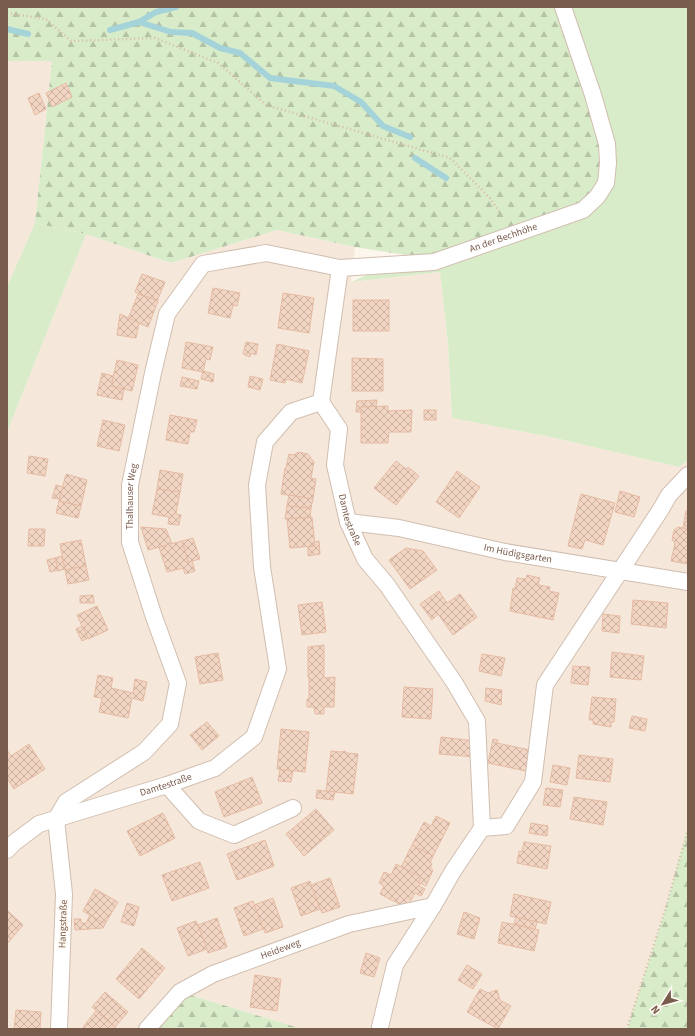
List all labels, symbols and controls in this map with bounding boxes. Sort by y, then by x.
street label: An der Bechhöhe [467,219,539,256]
street label: Thalhauser Weg [123,462,141,530]
street label: Damtestraße [335,493,365,548]
street label: Im Hüdigsgarten [482,540,553,567]
street label: Damtestraße [138,770,194,800]
street label: Hangstraße [55,900,71,948]
street label: Heideweg [258,935,302,963]
north arrow [643,984,683,1024]
text: N [647,1002,664,1017]

